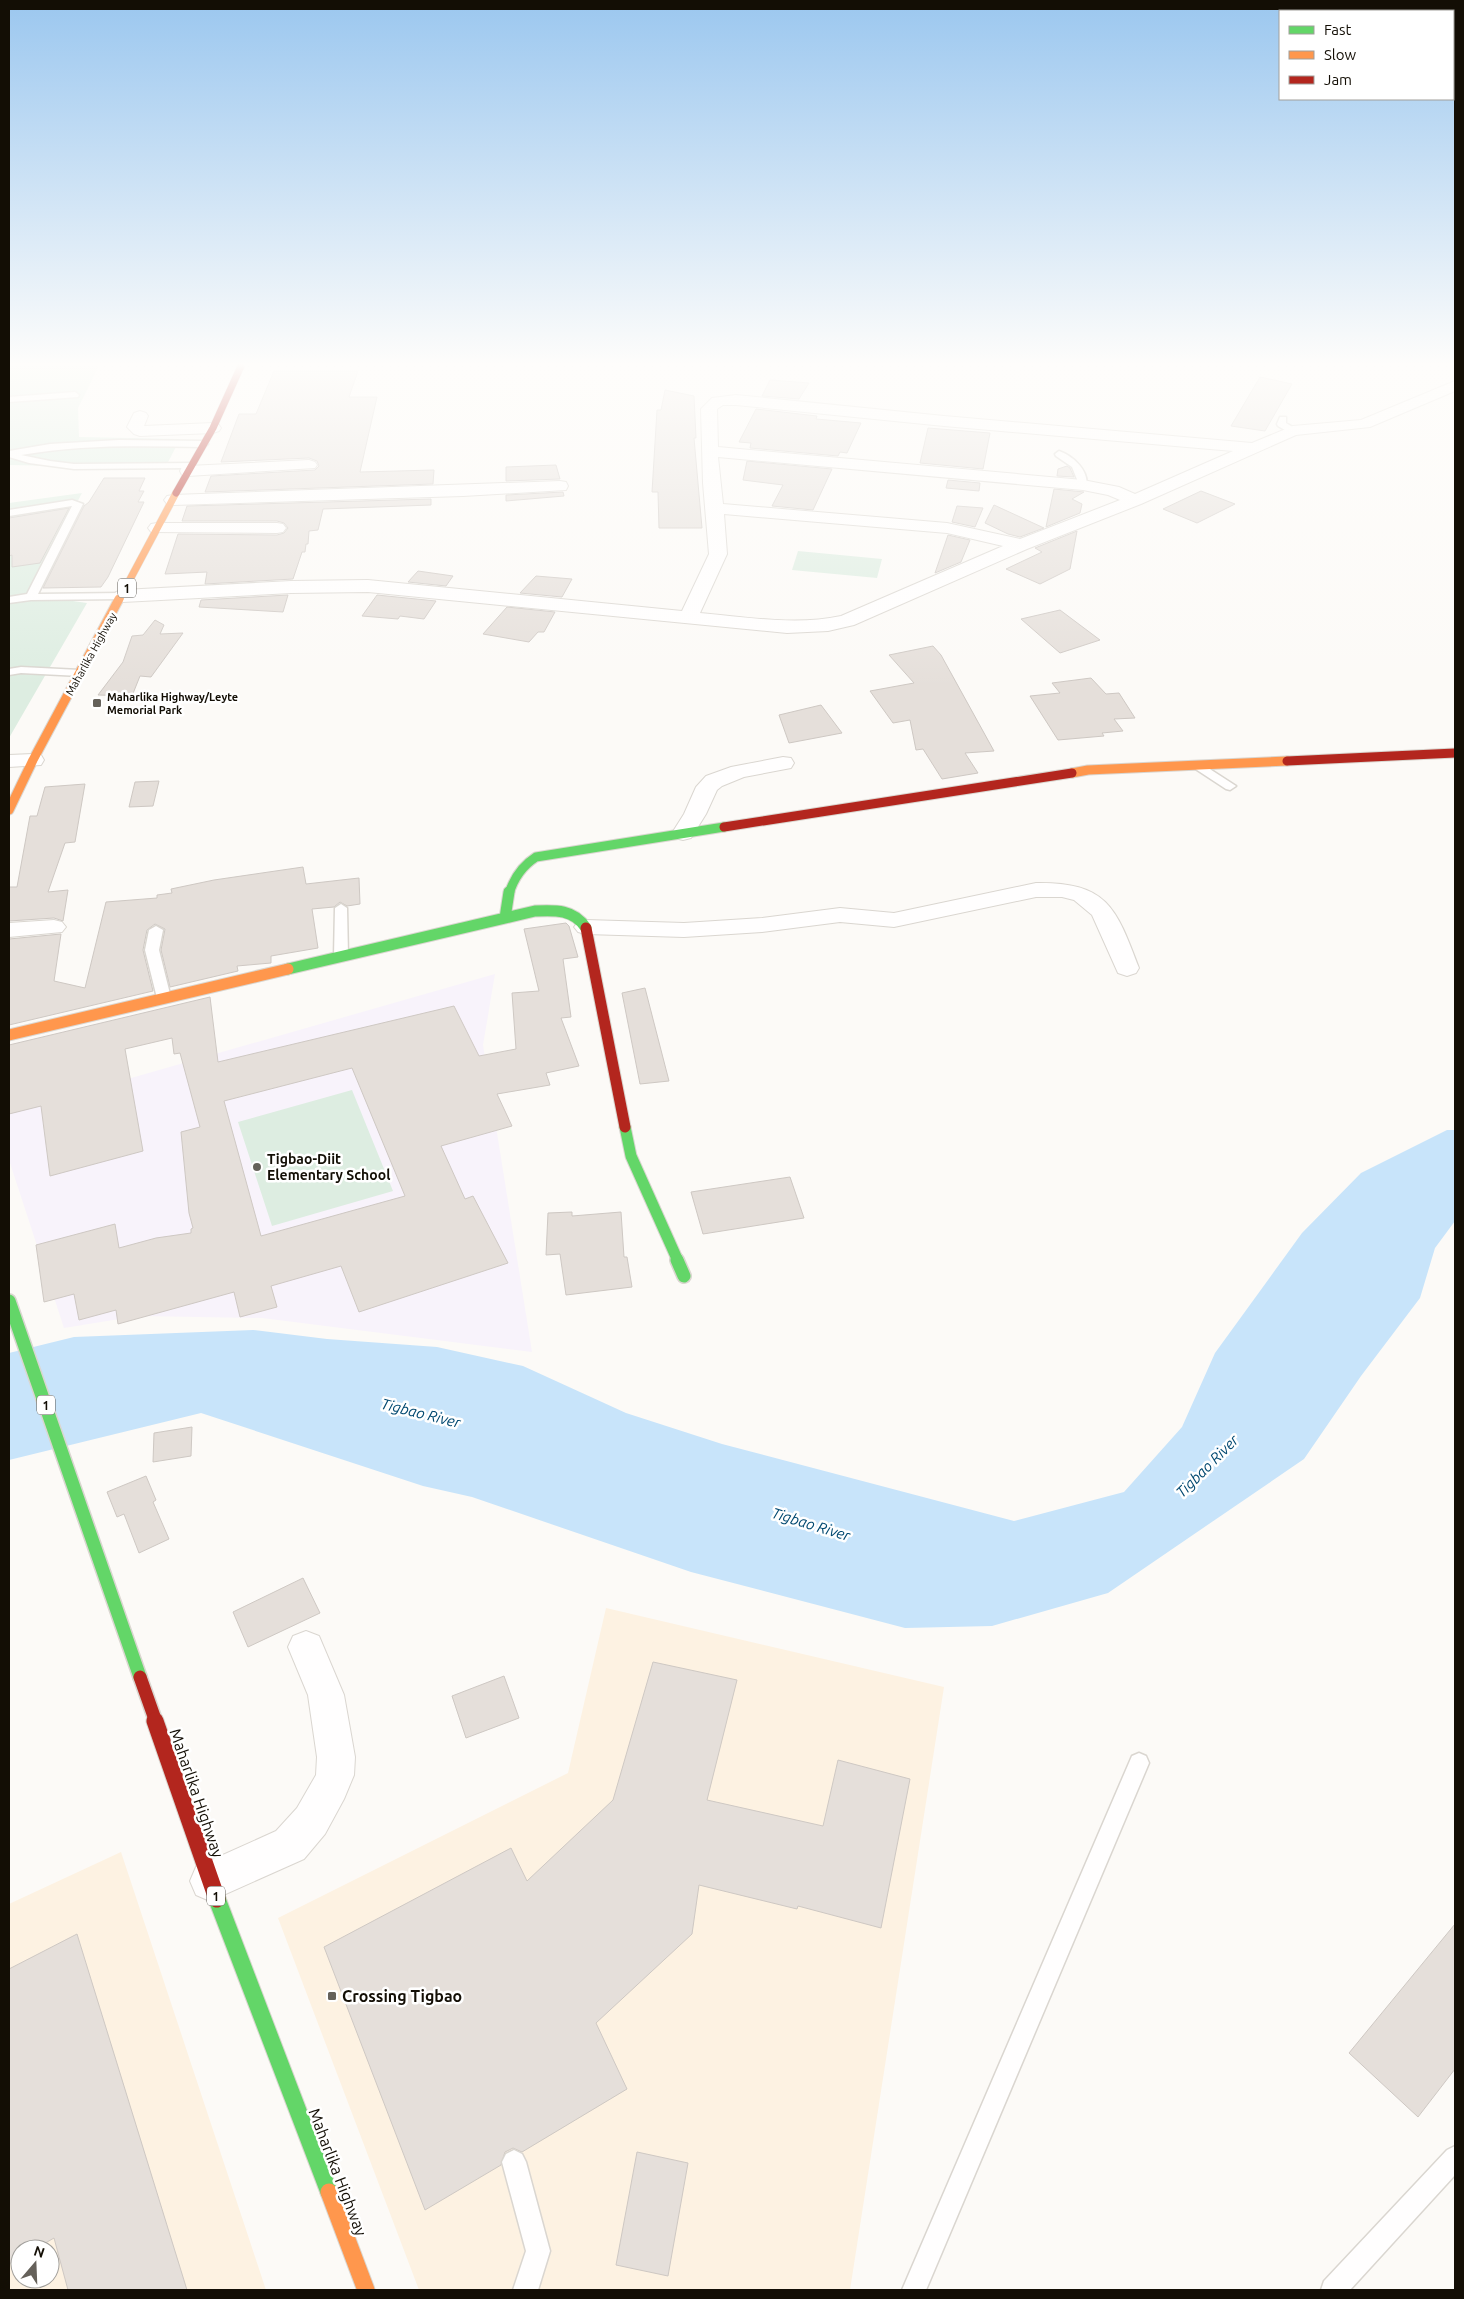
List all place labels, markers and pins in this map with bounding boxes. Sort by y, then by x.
place label: Maharlika Highway/Leyte Memorial Park [107,691,238,716]
marker: Maharlika Highway/Leyte Memorial Park [91,697,103,709]
place label: Tigbao-Diit Elementary School [267,1151,390,1183]
marker: Tigbao-Diit Elementary School [251,1161,263,1173]
place label: Crossing Tigbao [342,1987,462,2005]
marker: Crossing Tigbao [326,1990,338,2002]

